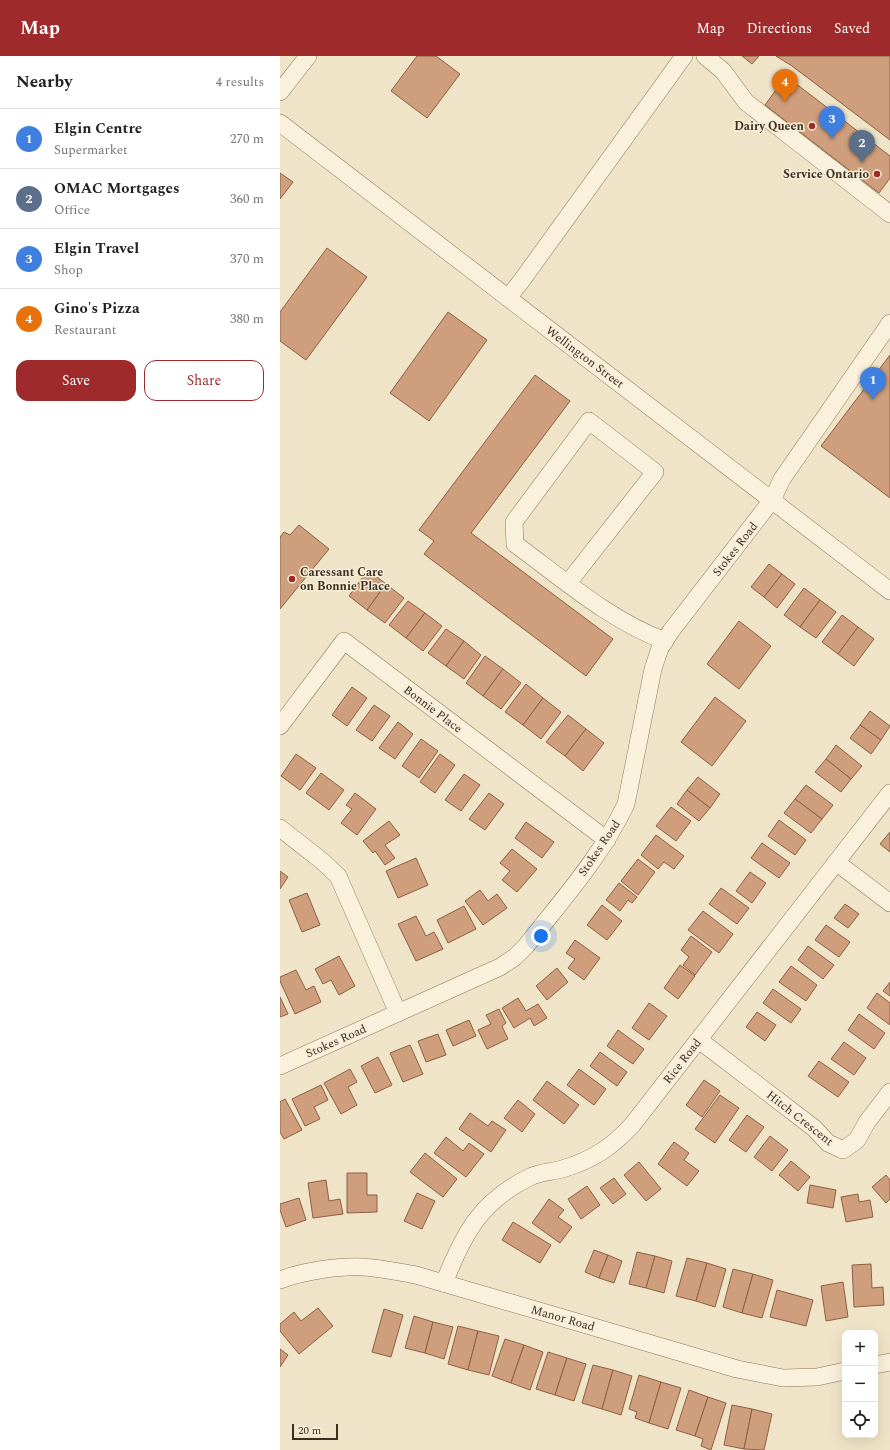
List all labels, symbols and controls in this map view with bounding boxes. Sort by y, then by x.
text: Map [20,14,60,43]
text: Map [697,18,725,39]
text: Directions [747,18,812,39]
text: Saved [834,18,870,39]
text: Nearby [16,69,72,95]
pin: 4 [772,69,798,102]
text: 4 results [216,72,264,92]
pin: 3 [819,106,845,139]
text: Elgin Centre [54,117,142,140]
place label: Dairy Queen [734,117,805,136]
marker: Dairy Queen [807,121,817,131]
text: 1 [25,129,33,149]
text: 270 m [230,129,264,149]
pin: 2 [849,130,875,163]
text: Supermarket [54,140,128,160]
place label: Service Ontario [783,165,869,184]
marker: Service Ontario [872,169,882,179]
text: OMAC Mortgages [54,177,180,200]
text: 2 [25,189,33,209]
text: 360 m [230,189,264,209]
text: Office [54,200,90,220]
text: Elgin Travel [54,237,139,260]
text: 3 [25,249,33,269]
text: 370 m [230,249,264,269]
text: Shop [54,260,83,280]
text: Gino's Pizza [54,297,140,320]
text: 4 [25,309,33,329]
text: 380 m [230,309,264,329]
text: Restaurant [54,320,116,340]
street label: Wellington Street [542,322,628,393]
button: Save [16,360,136,401]
button: Share [144,360,264,401]
pin: 1 [860,367,886,400]
street label: Stokes Road [708,518,763,581]
place label: Caressant Care on Bonnie Place [300,563,390,596]
marker: Caressant Care on Bonnie Place [287,574,297,584]
street label: Bonnie Place [399,681,466,738]
street label: Stokes Road [573,816,626,880]
your location [531,926,551,946]
street label: Stokes Road [303,1019,370,1063]
street label: Rice Road [659,1034,706,1088]
street label: Hitch Crescent [762,1086,837,1151]
street label: Manor Road [529,1300,597,1337]
map controls [842,1330,878,1438]
button: + [842,1330,878,1366]
button: − [842,1366,878,1402]
button: locate [842,1402,878,1438]
scale bar [292,1422,338,1441]
text: 20 m [298,1422,321,1439]

